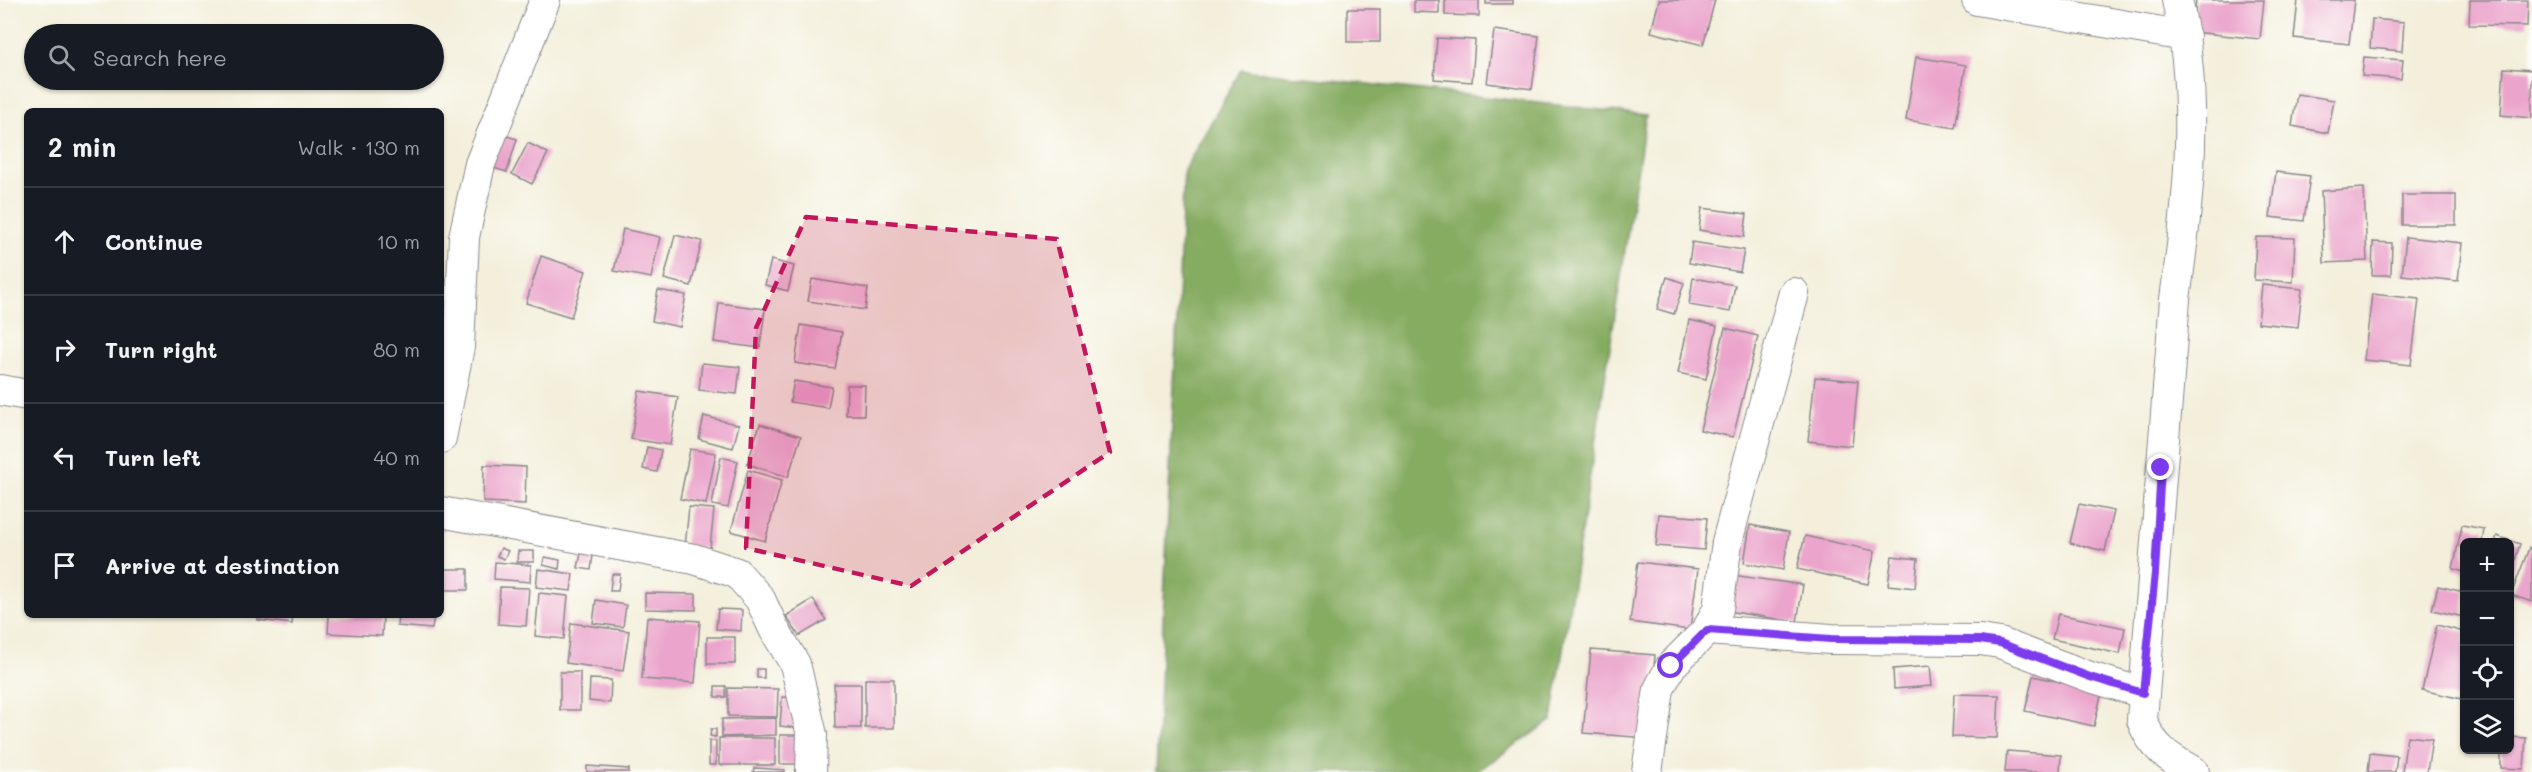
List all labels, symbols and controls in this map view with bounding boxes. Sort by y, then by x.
search box [24,24,444,90]
icon: search [45,41,78,74]
text: Search here [93,43,227,72]
text: 2 min [48,130,116,164]
text: Walk · 130 m [297,134,420,160]
icon: ahead [48,225,81,258]
text: Continue [105,227,203,256]
text: 10 m [376,228,420,254]
icon: right [48,333,81,366]
text: Turn right [105,335,217,364]
text: 80 m [373,336,420,362]
icon: left [48,441,81,474]
text: Turn left [105,443,201,472]
text: 40 m [374,444,420,470]
route end [2147,454,2173,480]
map controls [2460,538,2514,754]
button: + [2460,538,2514,592]
icon: arrive [48,549,81,582]
text: Arrive at destination [105,551,340,580]
button: − [2460,592,2514,646]
button: locate [2460,646,2514,700]
route start [1657,652,1683,678]
button: layers [2460,700,2514,754]

